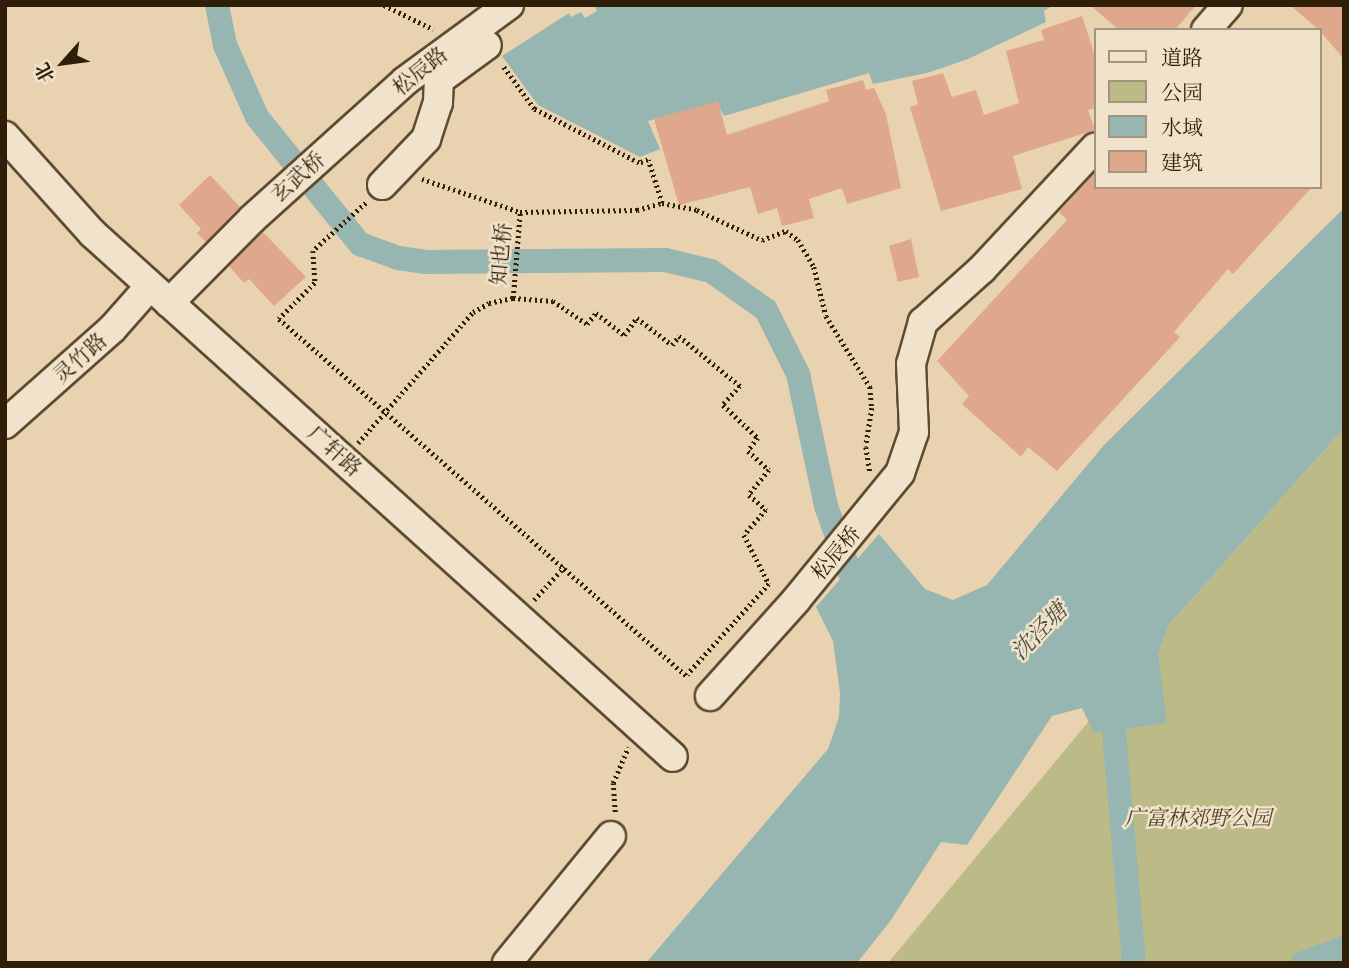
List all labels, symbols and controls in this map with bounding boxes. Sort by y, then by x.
north arrow [28,28,98,98]
legend [1094,28,1321,189]
street label: 松辰路 [388,41,452,101]
text: 道路 [1161,42,1203,73]
text: 北 [28,58,61,88]
text: 公园 [1161,77,1203,108]
text: 水域 [1161,112,1203,143]
street label: 玄武桥 [266,147,330,207]
text: 建筑 [1161,147,1203,178]
street label: 知也桥 [486,222,516,286]
street label: 灵竹路 [48,328,112,388]
street label: 广轩路 [303,421,367,481]
street label: 松辰桥 [806,521,866,585]
water label: 沈泾塘 [1005,597,1073,665]
park label: 广富林郊野公园 [1125,805,1271,831]

